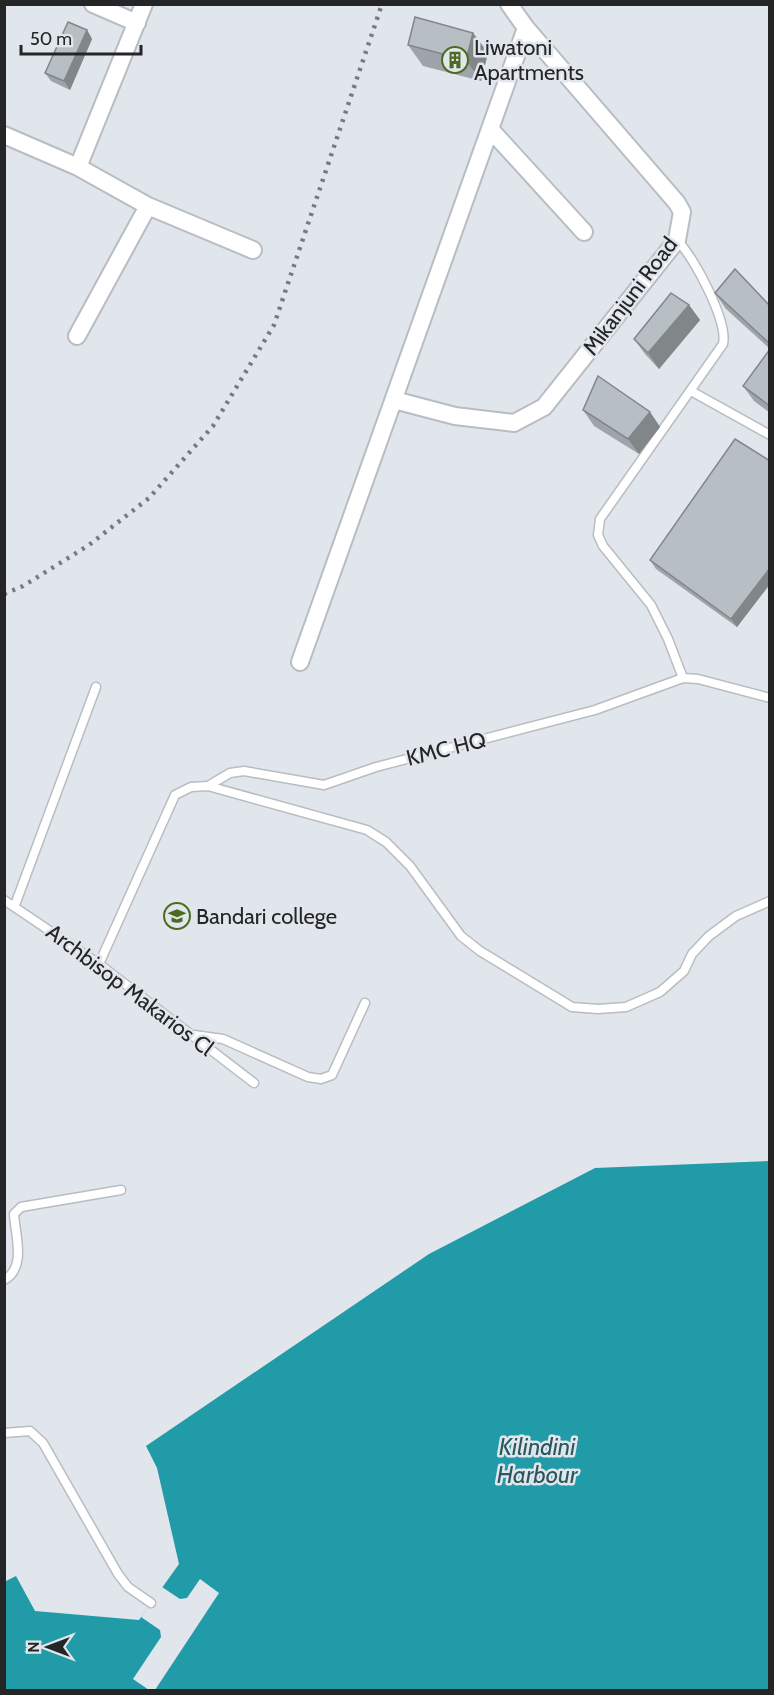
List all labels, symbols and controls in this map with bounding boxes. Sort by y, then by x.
scale bar [21,18,141,56]
text: 50 m [30,28,72,50]
place label: Liwatoni Apartments [474,34,584,86]
building icon: Liwatoni Apartments [440,45,470,75]
street label: Mikanjuni Road [577,232,683,360]
street label: KMC HQ [403,726,489,772]
school or university icon: Bandari college [162,901,192,931]
place label: Bandari college [196,903,337,930]
street label: Archbisop Makarios Cl [41,918,220,1062]
water label: Kilindini Harbour [497,1432,579,1489]
north arrow [18,1617,78,1677]
text: N [24,1641,43,1653]

